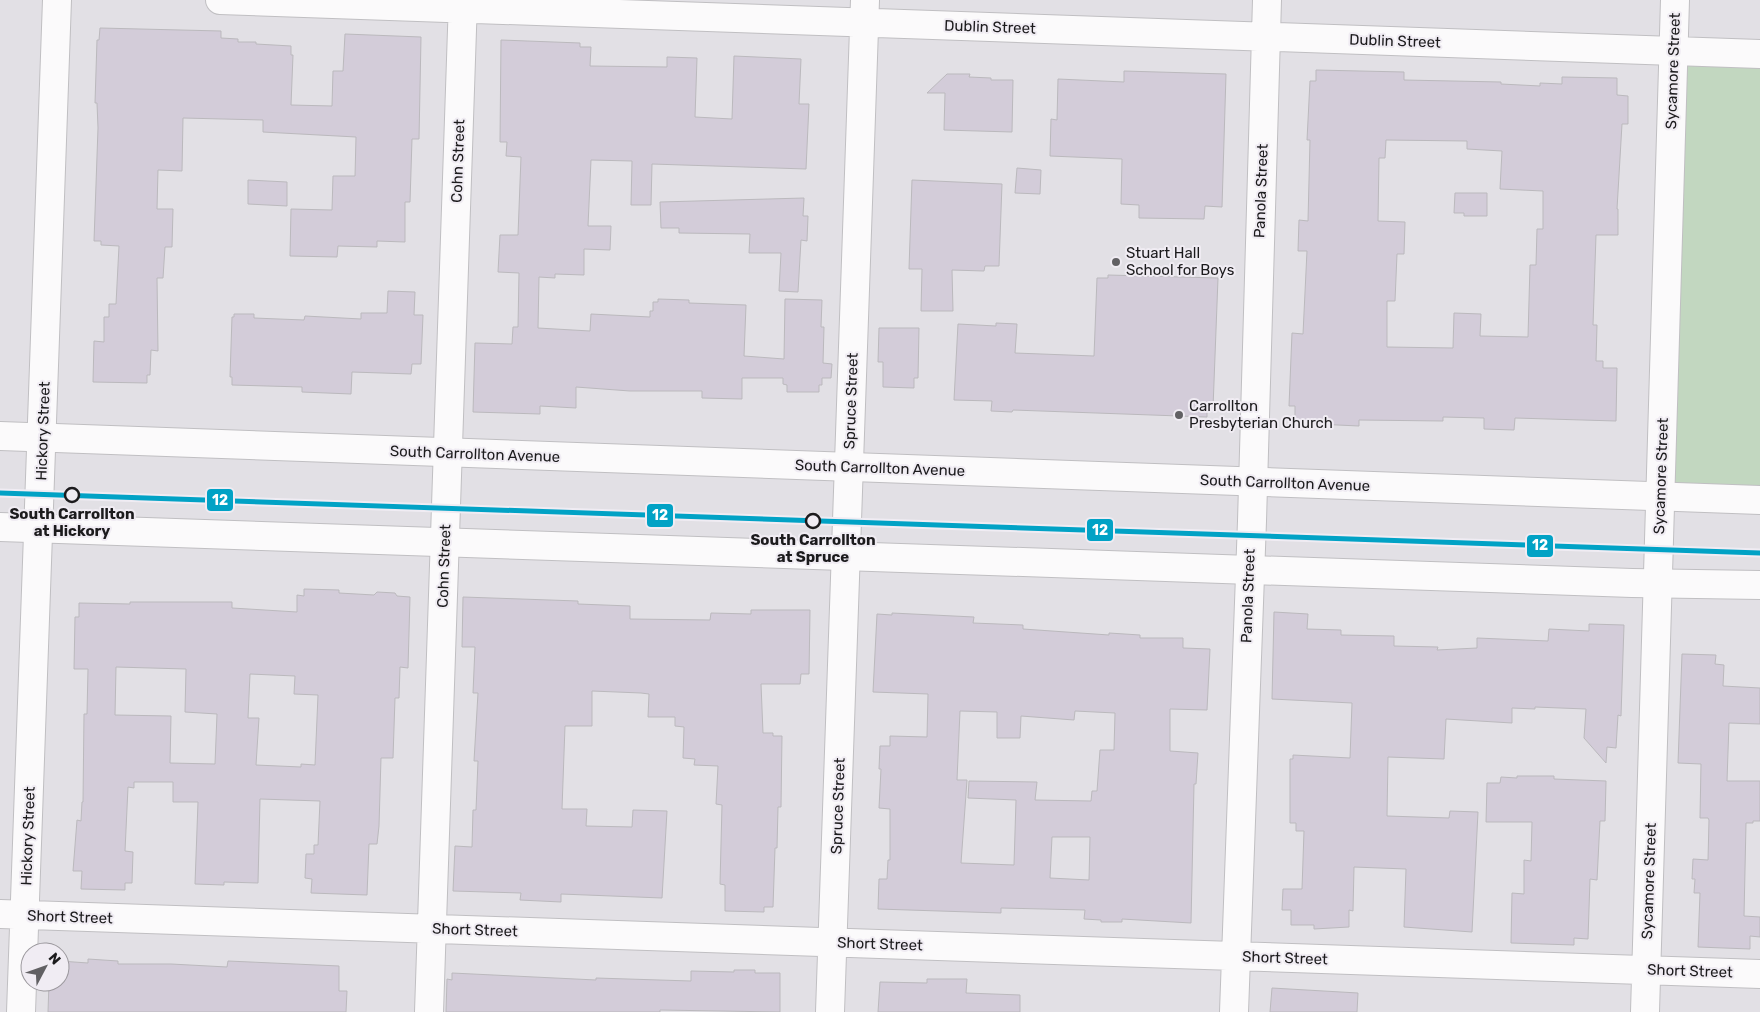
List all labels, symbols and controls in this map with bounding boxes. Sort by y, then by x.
street label: Sycamore Street [1662,12,1684,130]
street label: Dublin Street [944,16,1036,38]
street label: Dublin Street [1349,30,1441,52]
street label: Cohn Street [448,119,468,203]
street label: Panola Street [1250,143,1272,239]
place label: Stuart Hall School for Boys [1126,244,1235,279]
marker: Stuart Hall School for Boys [1110,256,1122,268]
street label: Spruce Street [840,352,862,450]
street label: Hickory Street [32,381,54,481]
place label: Carrollton Presbyterian Church [1189,397,1333,432]
marker: Carrollton Presbyterian Church [1173,409,1185,421]
street label: Sycamore Street [1650,417,1672,535]
street label: South Carrollton Avenue [390,442,560,466]
street label: South Carrollton Avenue [795,456,965,480]
street label: South Carrollton Avenue [1200,471,1370,495]
marker: South Carrollton at Hickory [64,487,80,503]
line badge: 12 [206,488,234,512]
text: 12 [212,492,228,509]
line badge: 12 [646,503,674,528]
place label: South Carrollton at Hickory [9,505,135,540]
text: 12 [652,507,668,524]
marker: South Carrollton at Spruce [805,513,821,529]
line badge: 12 [1086,518,1114,542]
text: 12 [1092,522,1108,539]
street label: Cohn Street [434,524,454,608]
place label: South Carrollton at Spruce [750,531,876,566]
line badge: 12 [1526,534,1554,558]
text: 12 [1532,537,1548,554]
street label: Panola Street [1237,548,1259,644]
street label: Spruce Street [827,757,849,855]
street label: Hickory Street [17,786,39,886]
street label: Sycamore Street [1638,822,1660,940]
street label: Short Street [27,907,113,927]
street label: Short Street [432,920,518,940]
street label: Short Street [837,934,923,954]
north arrow [20,942,70,992]
street label: Short Street [1242,948,1328,968]
text: N [45,949,64,968]
street label: Short Street [1647,961,1733,981]

